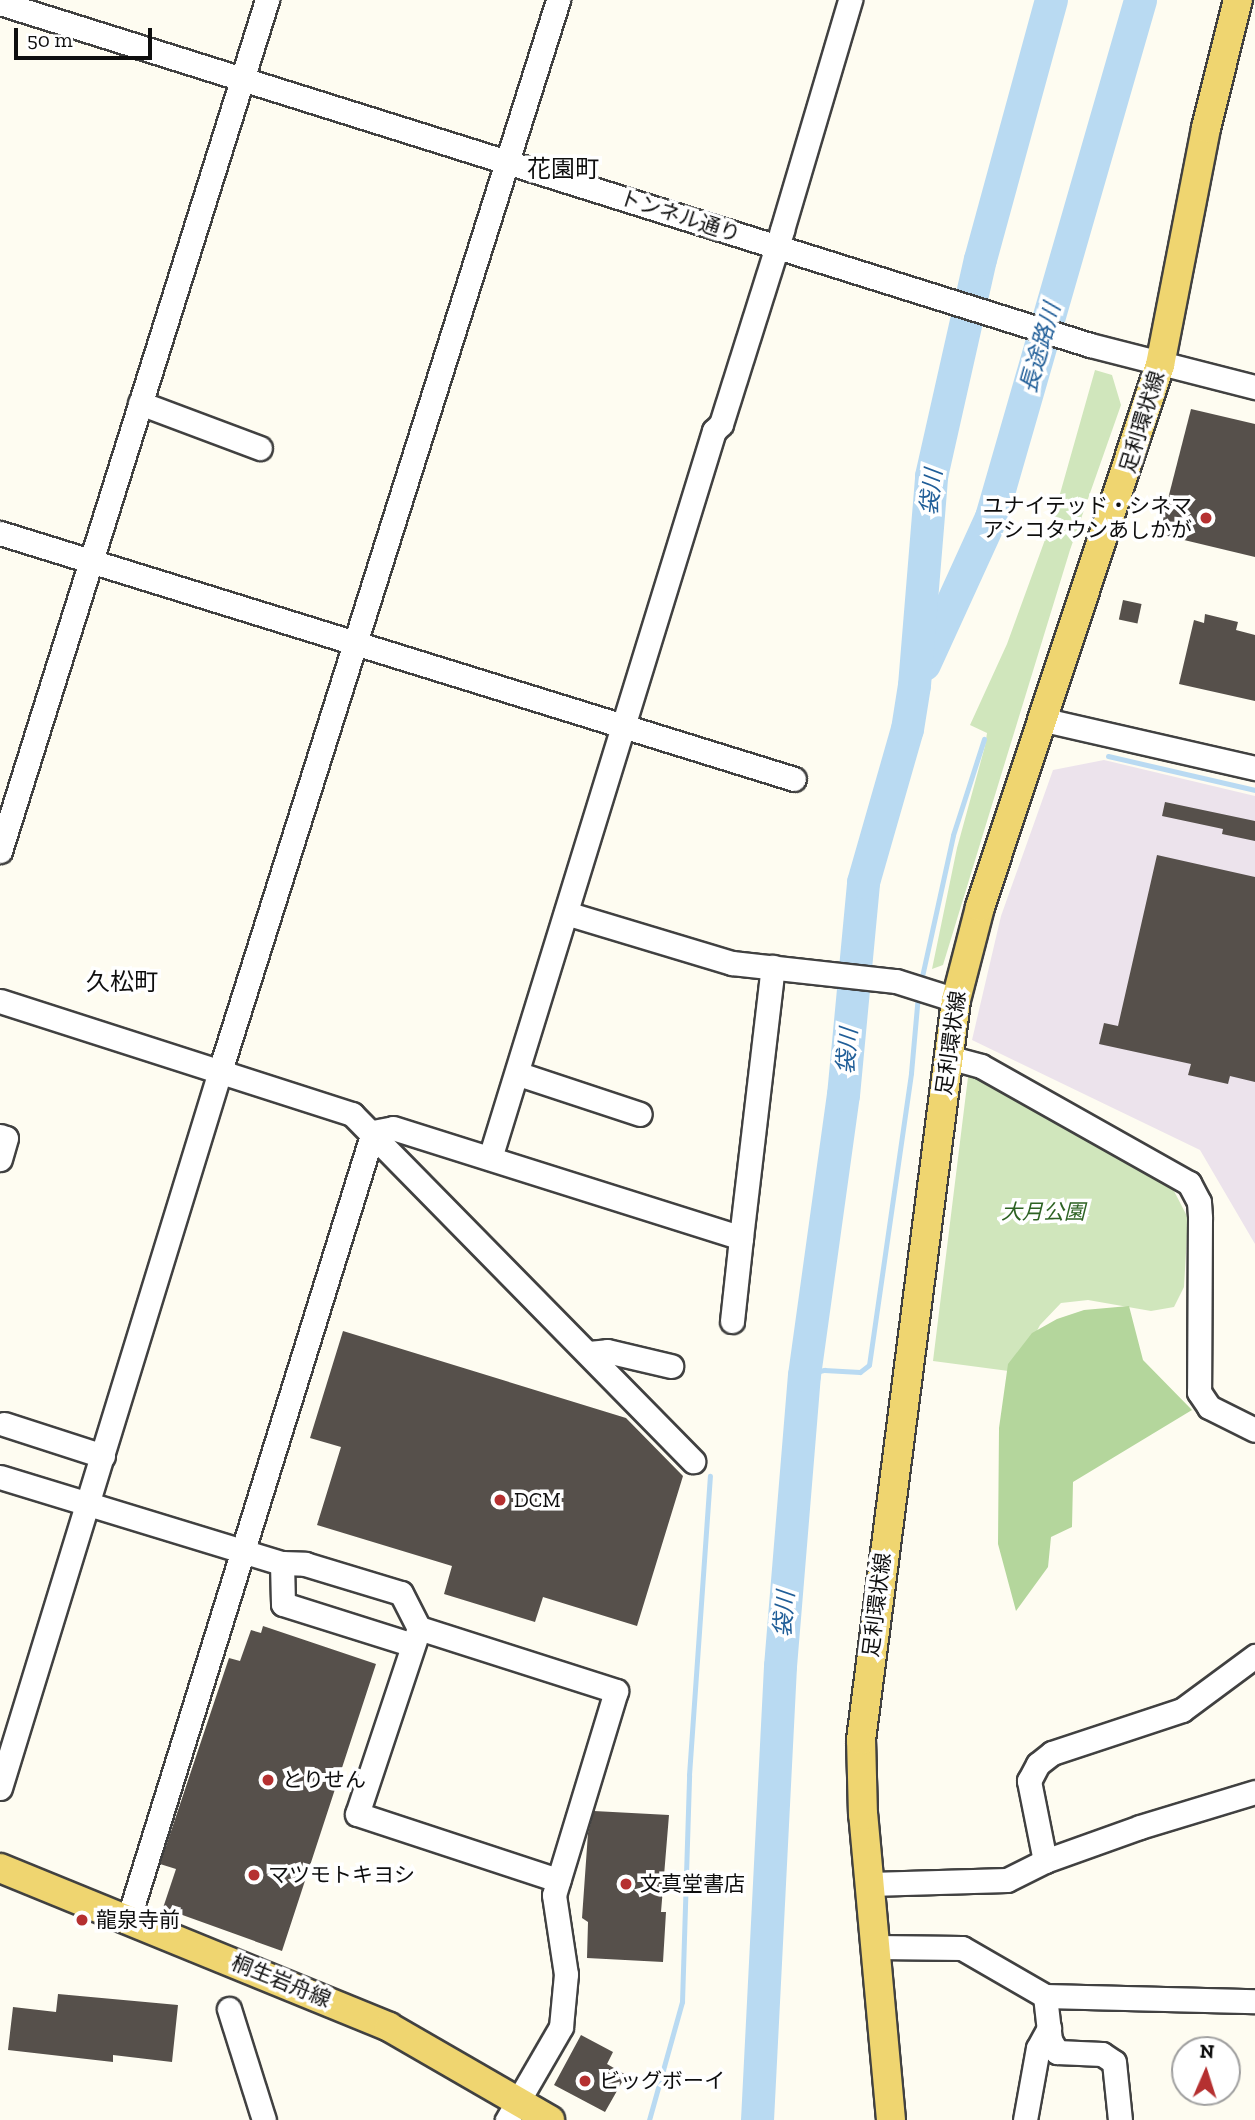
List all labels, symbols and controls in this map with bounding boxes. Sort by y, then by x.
scale bar [18,14,156,58]
text: 50 m [27,27,73,52]
district label: 花園町 [527,155,599,183]
street label: トンネル通り [616,185,744,247]
water label: 長途路川 [1014,300,1066,396]
street label: 足利環状線 [1115,368,1169,476]
water label: 袋川 [914,467,948,517]
place label: ユナイテッド・シネマ アシコタウンあしかが [982,493,1192,543]
marker: ユナイテッド・シネマ アシコタウンあしかが [1198,510,1214,526]
district label: 久松町 [86,968,158,996]
street label: 足利環状線 [931,989,971,1097]
water label: 袋川 [831,1027,863,1075]
park label: 大月公園 [1001,1199,1085,1225]
place label: DCM [514,1487,561,1513]
marker: DCM [492,1492,508,1508]
street label: 足利環状線 [858,1551,896,1659]
water label: 袋川 [768,1590,800,1638]
place label: とりせん [282,1767,366,1793]
marker: とりせん [260,1772,276,1788]
place label: マツモトキヨシ [268,1862,415,1888]
marker: マツモトキヨシ [246,1867,262,1883]
place label: 文真堂書店 [640,1871,745,1897]
marker: 文真堂書店 [618,1876,634,1892]
place label: 龍泉寺前 [96,1907,180,1933]
marker: 龍泉寺前 [74,1912,90,1928]
street label: 桐生岩舟線 [228,1950,334,2012]
north arrow [1171,2036,1241,2106]
text: N [1199,2040,1215,2063]
place label: ビッグボーイ [599,2068,725,2094]
marker: ビッグボーイ [577,2073,593,2089]

